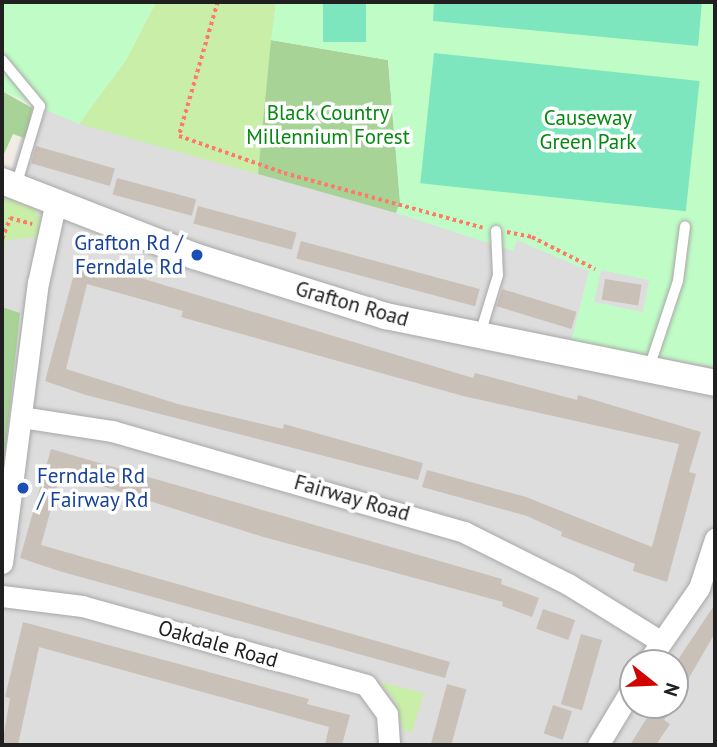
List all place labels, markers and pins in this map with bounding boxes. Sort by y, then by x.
place label: Grafton Rd / Ferndale Rd [74,230,183,280]
marker: Grafton Rd / Ferndale Rd [189,247,205,263]
place label: Ferndale Rd / Fairway Rd [37,463,149,513]
marker: Ferndale Rd / Fairway Rd [15,480,31,496]

